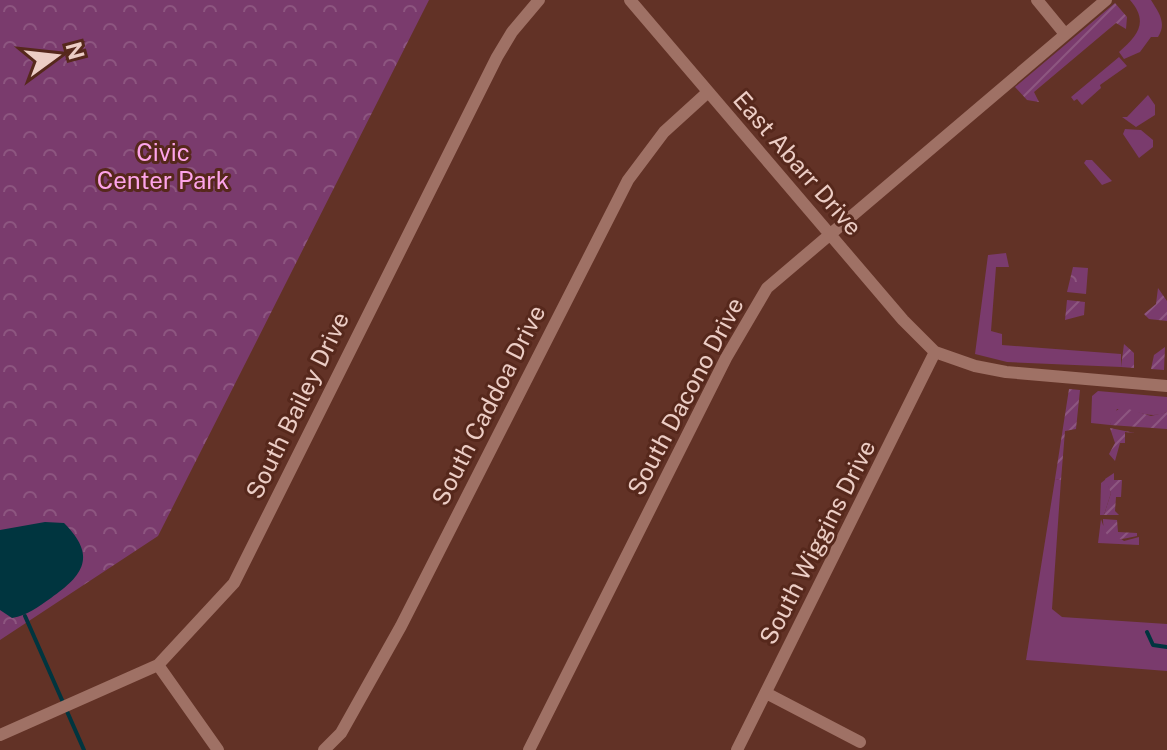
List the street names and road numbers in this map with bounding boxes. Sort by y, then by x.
street label: East Abarr Drive [728,85,868,241]
street label: South Dacono Drive [621,293,749,499]
street label: South Caddoa Drive [425,300,551,510]
street label: South Bailey Drive [240,307,354,503]
street label: South Wiggins Drive [753,435,881,649]

